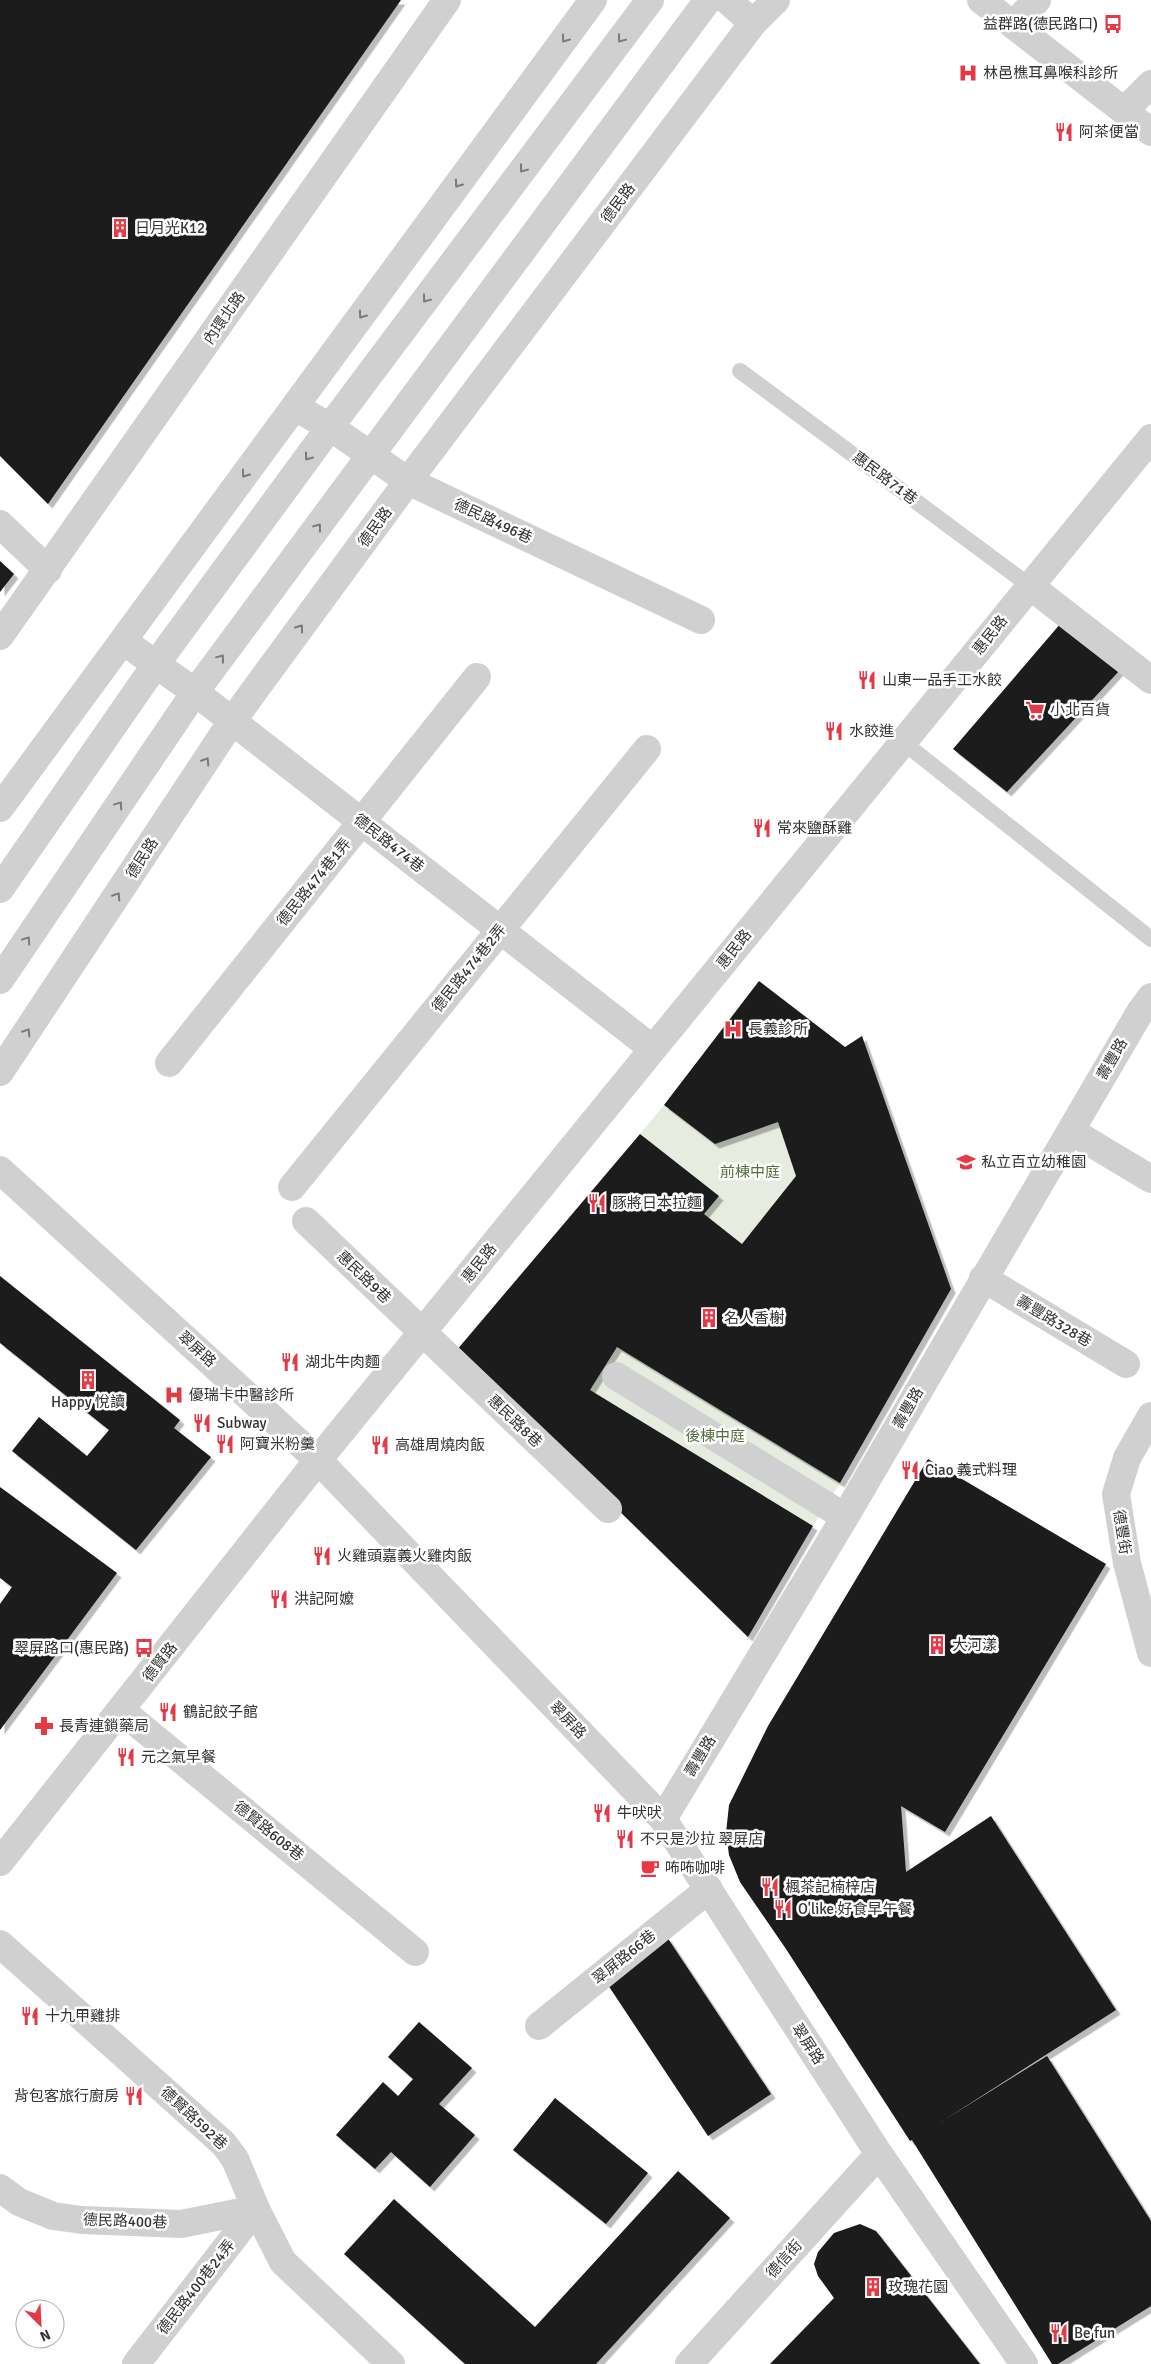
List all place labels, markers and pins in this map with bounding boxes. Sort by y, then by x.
bus stop icon: 益群路(德民路口) [1102,13,1124,35]
place label: 益群路(德民路口) [983,15,1098,33]
hospital icon: 林邑樵耳鼻喉科診所 [957,62,979,84]
place label: 林邑樵耳鼻喉科診所 [983,64,1118,82]
restaurant icon: 阿茶便當 [1053,121,1075,143]
place label: 阿茶便當 [1079,123,1139,141]
building icon: 日月光K12 [109,217,131,239]
place label: 日月光K12 [135,219,205,237]
restaurant icon: 山東一品手工水餃 [856,669,878,691]
place label: 山東一品手工水餃 [882,671,1002,689]
supermarket icon: 小北百貨 [1024,699,1046,721]
place label: 小北百貨 [1050,701,1110,719]
restaurant icon: 水餃進 [823,720,845,742]
place label: 水餃進 [849,722,894,740]
restaurant icon: 常來鹽酥雞 [751,817,773,839]
place label: 常來鹽酥雞 [777,819,852,837]
hospital icon: 長義診所 [722,1018,744,1040]
place label: 長義診所 [748,1020,808,1038]
school or university icon: 私立百立幼稚園 [955,1151,977,1173]
place label: 私立百立幼稚園 [981,1153,1086,1171]
restaurant icon: 豚將日本拉麵 [586,1192,608,1214]
place label: 豚將日本拉麵 [612,1194,702,1212]
building icon: 名人香榭 [698,1307,720,1329]
place label: 名人香榭 [724,1309,784,1327]
restaurant icon: 湖北牛肉麵 [279,1351,301,1373]
place label: 湖北牛肉麵 [305,1353,380,1371]
building icon: Happy 悅讀 [77,1369,99,1391]
hospital icon: 優瑞卡中醫診所 [163,1384,185,1406]
place label: 優瑞卡中醫診所 [189,1386,294,1404]
place label: Happy 悅讀 [51,1393,125,1411]
restaurant icon: Subway [191,1412,213,1434]
place label: Subway [217,1414,267,1432]
restaurant icon: 阿寶米粉羹 [214,1433,236,1455]
restaurant icon: 高雄周燒肉飯 [369,1434,391,1456]
place label: 阿寶米粉羹 [240,1435,315,1453]
place label: 高雄周燒肉飯 [395,1436,485,1454]
restaurant icon: Ciao 義式料理 [899,1459,921,1481]
place label: Ciao 義式料理 [925,1461,1017,1479]
restaurant icon: 火雞頭嘉義火雞肉飯 [311,1545,333,1567]
place label: 火雞頭嘉義火雞肉飯 [337,1547,472,1565]
restaurant icon: 洪記阿嬤 [268,1588,290,1610]
place label: 洪記阿嬤 [294,1590,354,1608]
building icon: 大河漾 [926,1634,948,1656]
place label: 大河漾 [952,1636,997,1654]
bus stop icon: 翠屏路口(惠民路) [133,1637,155,1659]
place label: 翠屏路口(惠民路) [14,1639,129,1657]
restaurant icon: 鶴記餃子館 [157,1701,179,1723]
place label: 鶴記餃子館 [183,1703,258,1721]
pharmacy icon: 長青連鎖藥局 [33,1715,55,1737]
place label: 長青連鎖藥局 [59,1717,149,1735]
restaurant icon: 元之氣早餐 [115,1746,137,1768]
place label: 元之氣早餐 [141,1748,216,1766]
restaurant icon: 牛吠吠 [591,1802,613,1824]
place label: 牛吠吠 [617,1804,662,1822]
restaurant icon: 不只是沙拉 翠屏店 [614,1828,636,1850]
place label: 不只是沙拉 翠屏店 [640,1830,763,1848]
cafe icon: 咘咘咖啡 [639,1857,661,1879]
place label: 咘咘咖啡 [665,1859,725,1877]
restaurant icon: 楓茶記楠梓店 [759,1876,781,1898]
place label: 楓茶記楠梓店 [785,1878,875,1896]
restaurant icon: O'like 好食早午餐 [772,1898,794,1920]
place label: O'like 好食早午餐 [798,1900,912,1918]
restaurant icon: 十九甲雞排 [19,2005,41,2027]
place label: 十九甲雞排 [45,2007,120,2025]
restaurant icon: 背包客旅行廚房 [123,2085,145,2107]
place label: 背包客旅行廚房 [14,2087,119,2105]
building icon: 玫瑰花園 [862,2276,884,2298]
place label: 玫瑰花園 [888,2278,948,2296]
restaurant icon: Be fun [1048,2322,1070,2344]
place label: Be fun [1074,2324,1115,2342]

